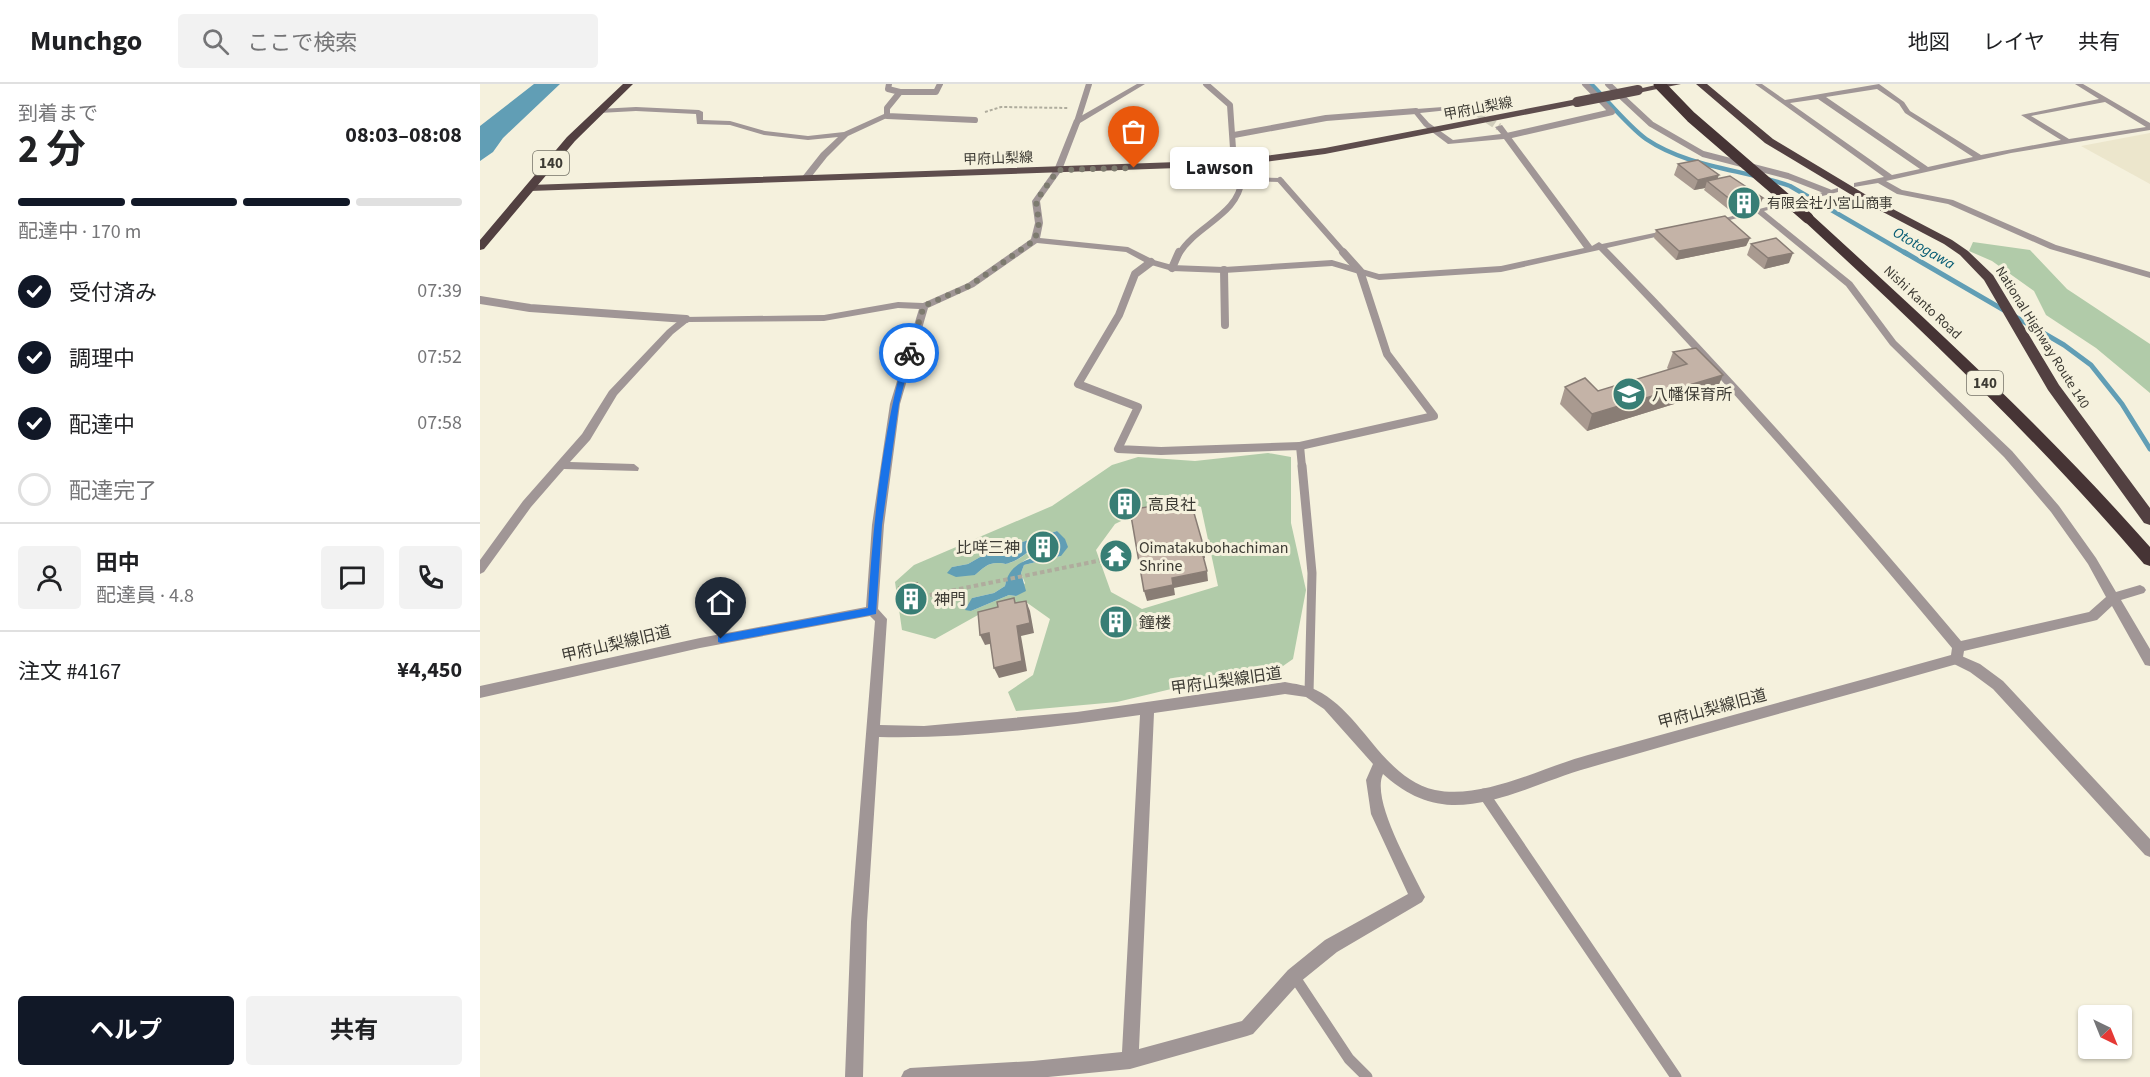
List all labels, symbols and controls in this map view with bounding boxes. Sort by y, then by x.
search box [178,14,598,68]
text: Munchgo [30,21,142,61]
icon: search [199,25,232,58]
text: ここで検索 [247,27,357,59]
text: 地図 [1908,27,1950,57]
text: レイヤ [1983,27,2045,57]
text: 共有 [2078,27,2120,57]
street label: 甲府山梨線 [1442,92,1514,125]
text: 到着まで [18,100,98,128]
pin [1108,106,1159,168]
icon: bag [1117,115,1150,148]
text: 08:03–08:08 [345,119,462,151]
text: 2 分 [18,122,85,178]
callout: Lawson [1170,147,1269,189]
street label: 甲府山梨線 [963,148,1033,170]
road number: 140 [533,151,569,175]
text: Lawson [1186,154,1253,182]
building icon: 有限会社小宮山商事 [1726,185,1762,221]
place label: 有限会社小宮山商事 [1767,194,1893,214]
text: 配達中 · 170 m [18,218,141,246]
water label: Ototogawa [1889,222,1959,275]
street label: Nishi Kanto Road [1879,261,1966,344]
street label: National Highway Route 140 [1990,262,2094,413]
icon: check [18,275,51,308]
text: 受付済み [69,277,157,309]
text: 07:39 [417,277,462,305]
courier [879,323,939,383]
icon: bike [893,337,926,370]
icon: check [18,341,51,374]
text: 調理中 [69,343,135,375]
text: 07:52 [417,343,462,371]
road number: 140 [1967,371,2003,395]
school or university icon: 八幡保育所 [1611,376,1647,412]
place label: 八幡保育所 [1652,384,1732,406]
icon: check [18,407,51,440]
text: 配達中 [69,409,135,441]
text: 07:58 [417,409,462,437]
text: 配達完了 [69,475,157,507]
building icon: 高良社 [1107,486,1143,522]
place label: 高良社 [1148,494,1196,516]
building icon: 比咩三神 [1025,529,1061,565]
place label: 比咩三神 [956,537,1020,559]
place label: Oimatakubohachiman Shrine [1139,537,1289,577]
temple icon: Oimatakubohachiman Shrine [1098,538,1134,574]
button: person [18,546,81,609]
button: chat [321,546,384,609]
button: phone [399,546,462,609]
text: 田中 [96,547,140,579]
pin [695,577,746,639]
building icon: 神門 [893,581,929,617]
text: 配達員 · 4.8 [96,582,194,610]
icon: home [704,586,737,619]
place label: 神門 [934,589,966,611]
building icon: 鐘楼 [1098,604,1134,640]
place label: 鐘楼 [1139,612,1171,634]
street label: 甲府山梨線旧道 [559,621,673,667]
text: ¥4,450 [397,654,462,686]
text: 注文 #4167 [18,656,121,688]
street label: 甲府山梨線旧道 [1169,662,1283,700]
street label: 甲府山梨線旧道 [1655,684,1769,734]
button: ヘルプ [18,996,234,1065]
button: 共有 [246,996,462,1065]
north arrow [2078,1005,2132,1059]
map controls [2078,1005,2132,1059]

